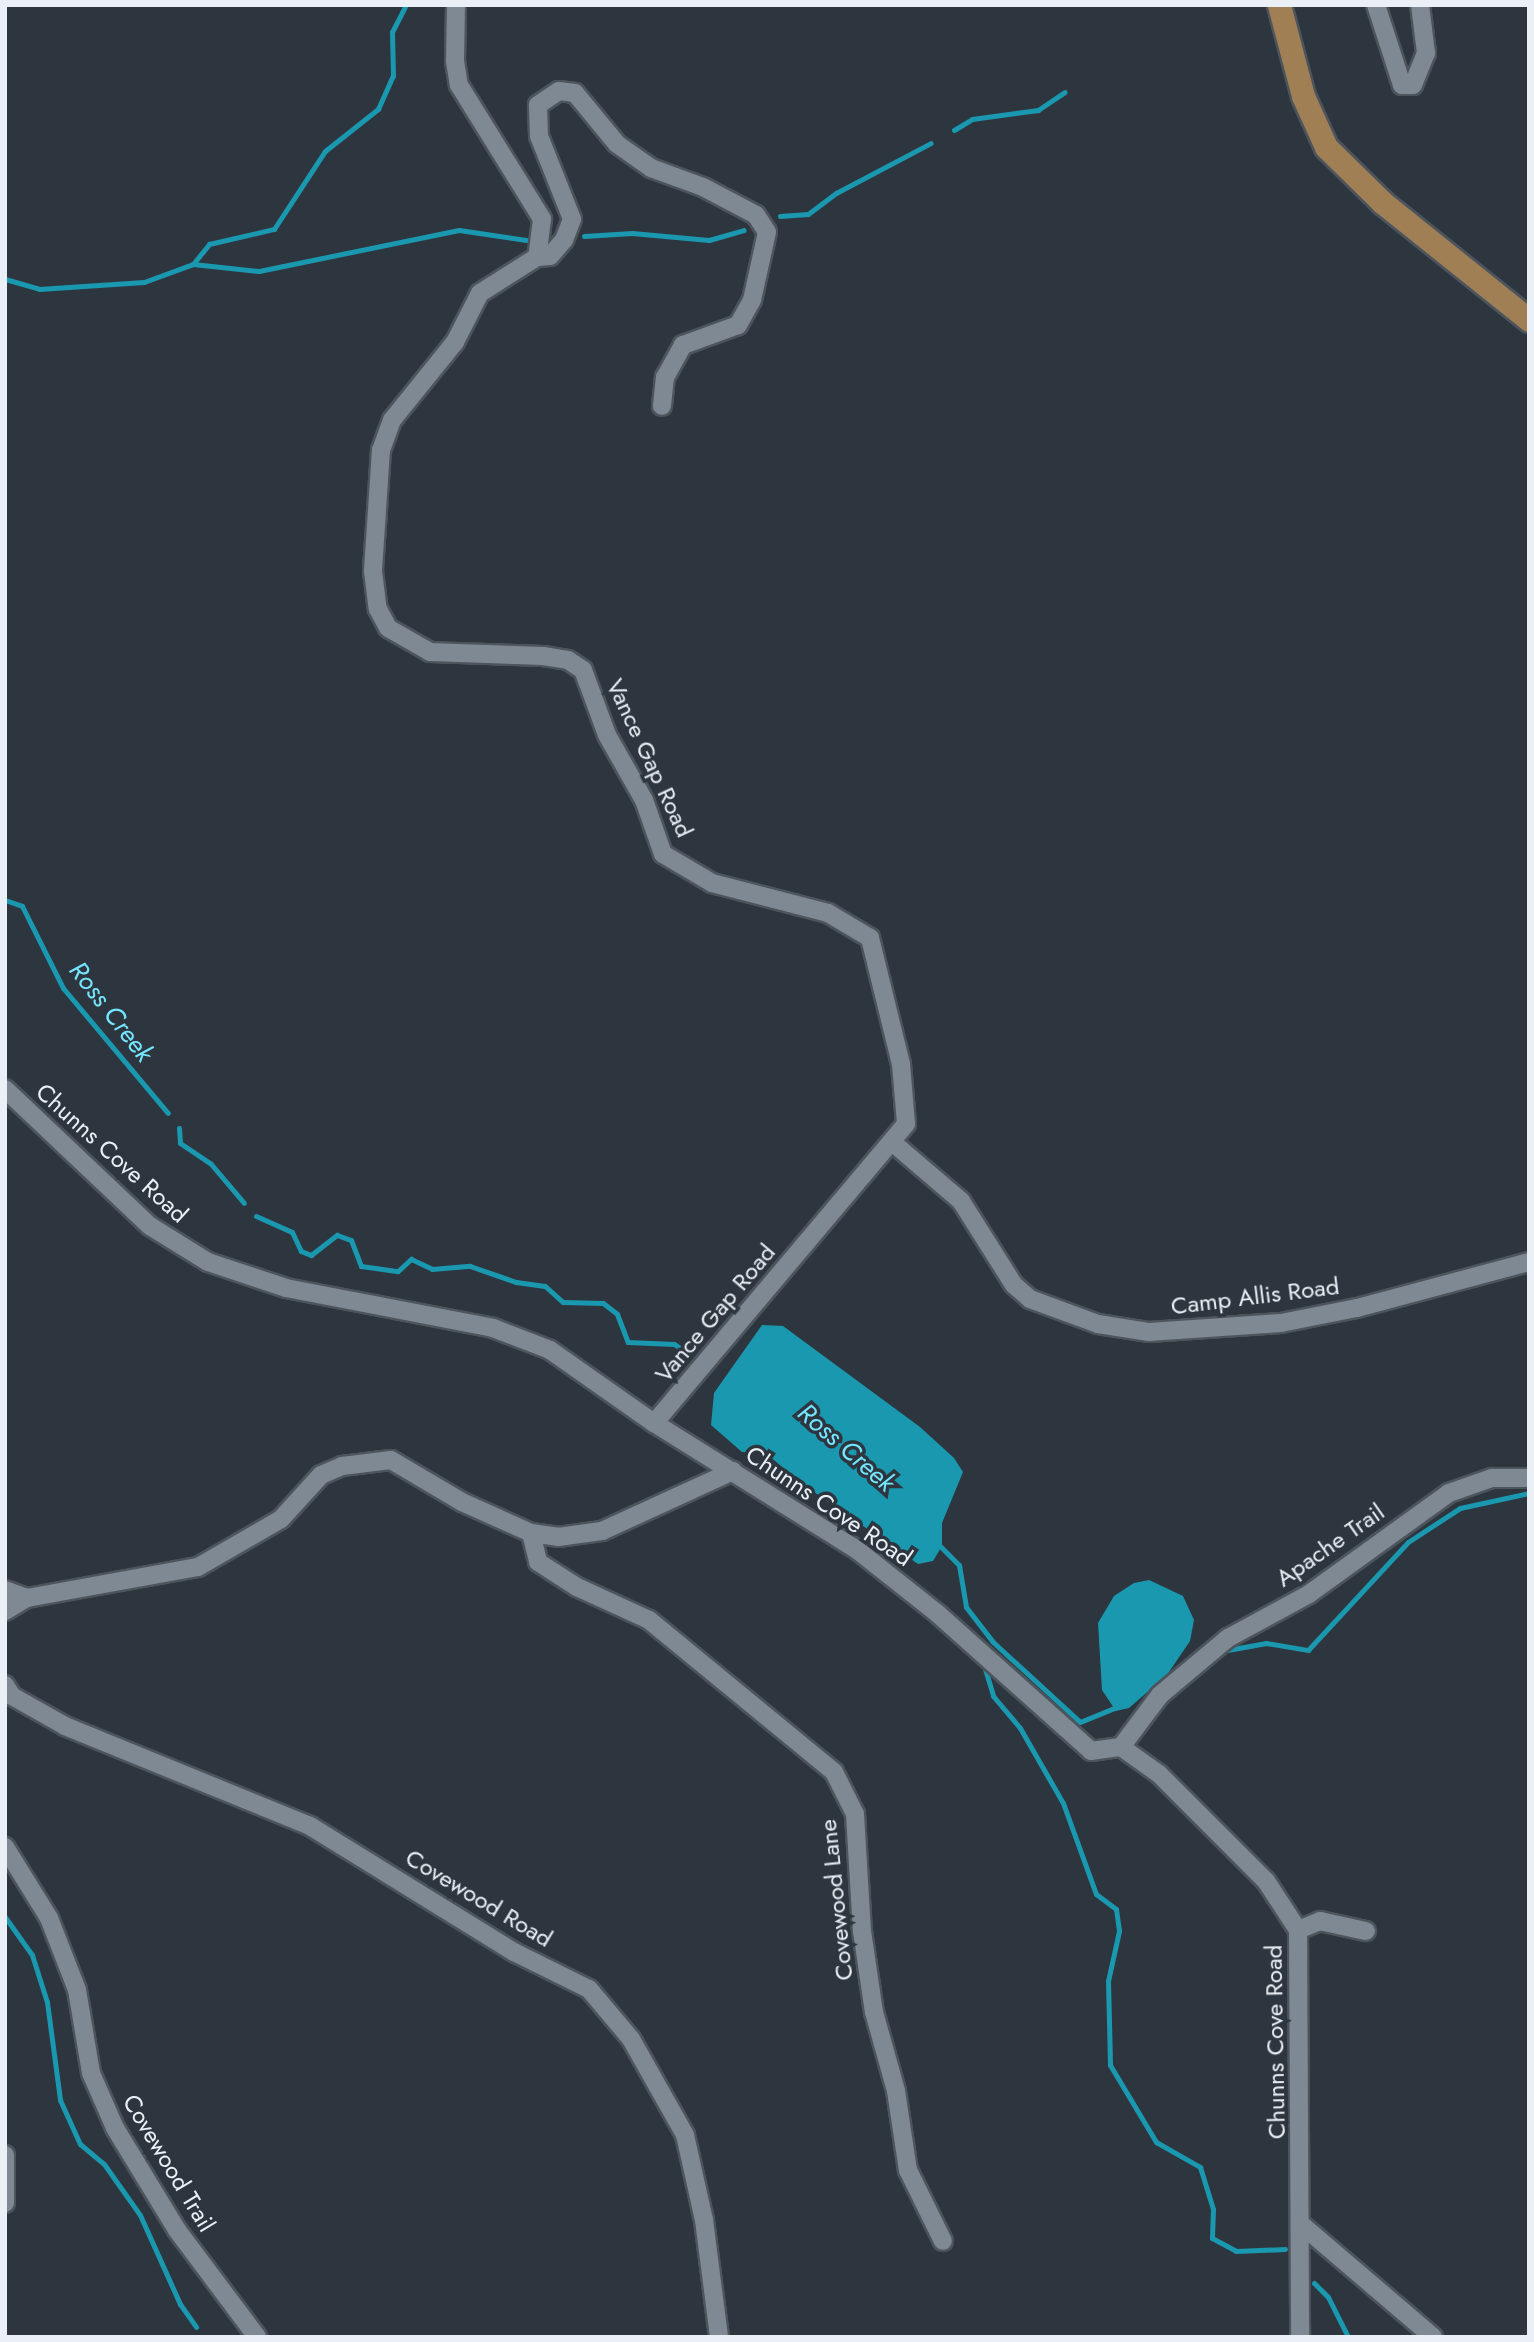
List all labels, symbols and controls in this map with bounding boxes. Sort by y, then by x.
street label: Vance Gap Road [601,674,699,842]
water label: Ross Creek [62,956,160,1068]
street label: Chunns Cove Road [30,1077,194,1229]
street label: Vance Gap Road [649,1238,781,1388]
street label: Camp Allis Road [1169,1271,1341,1321]
water label: Ross Creek [791,1397,901,1499]
street label: Chunns Cove Road [740,1440,918,1572]
street label: Apache Trail [1270,1497,1390,1593]
street label: Covewood Lane [813,1818,859,1982]
street label: Covewood Road [400,1843,558,1953]
street label: Chunns Cove Road [1259,1945,1291,2139]
street label: Covewood Trail [117,2089,221,2237]

